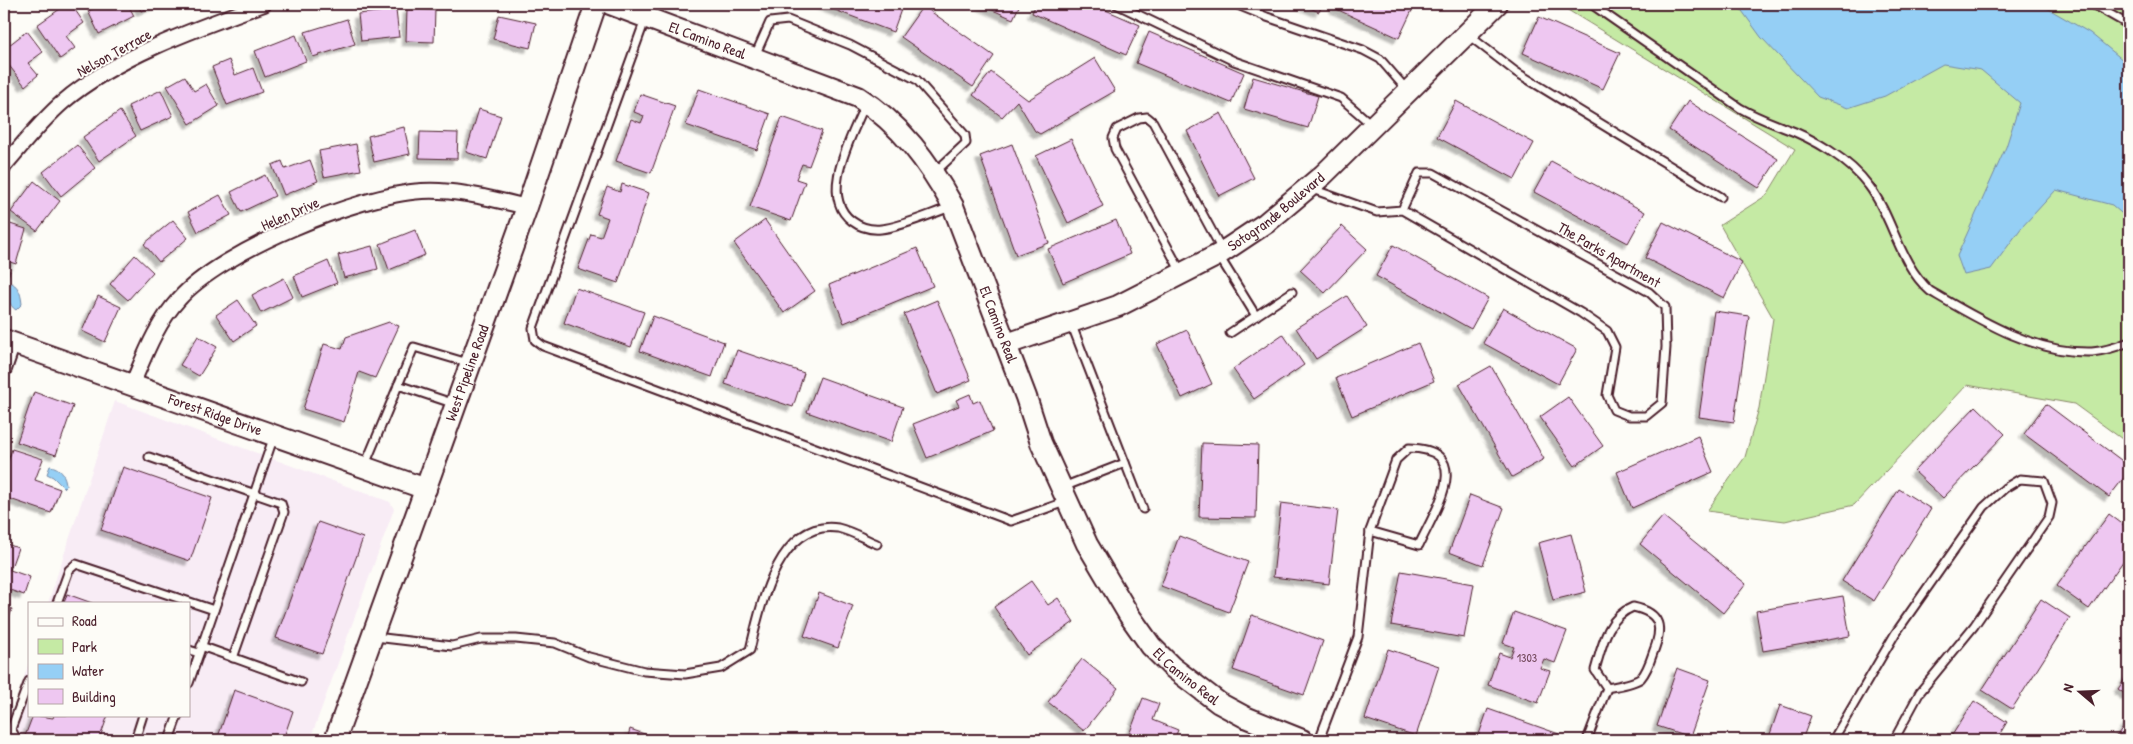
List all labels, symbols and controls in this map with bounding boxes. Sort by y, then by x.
street label: El Camino Real [666,16,749,64]
street label: Nelson Terrace [73,23,155,82]
street label: Sotogrande Boulevard [1223,167,1329,256]
street label: Helen Drive [257,191,322,236]
street label: The Parks Apartment [1554,217,1665,293]
street label: El Camino Real [975,283,1023,366]
street label: West Pipeline Road [440,322,494,424]
street label: Forest Ridge Drive [165,388,265,440]
legend [28,602,190,716]
text: Road [72,610,97,631]
text: Park [72,636,97,657]
street label: El Camino Real [1148,643,1224,710]
house number: 1303 [1517,649,1537,666]
text: Water [72,660,104,681]
north arrow [2056,666,2106,716]
text: N [2057,680,2078,694]
text: Building [72,686,116,707]

